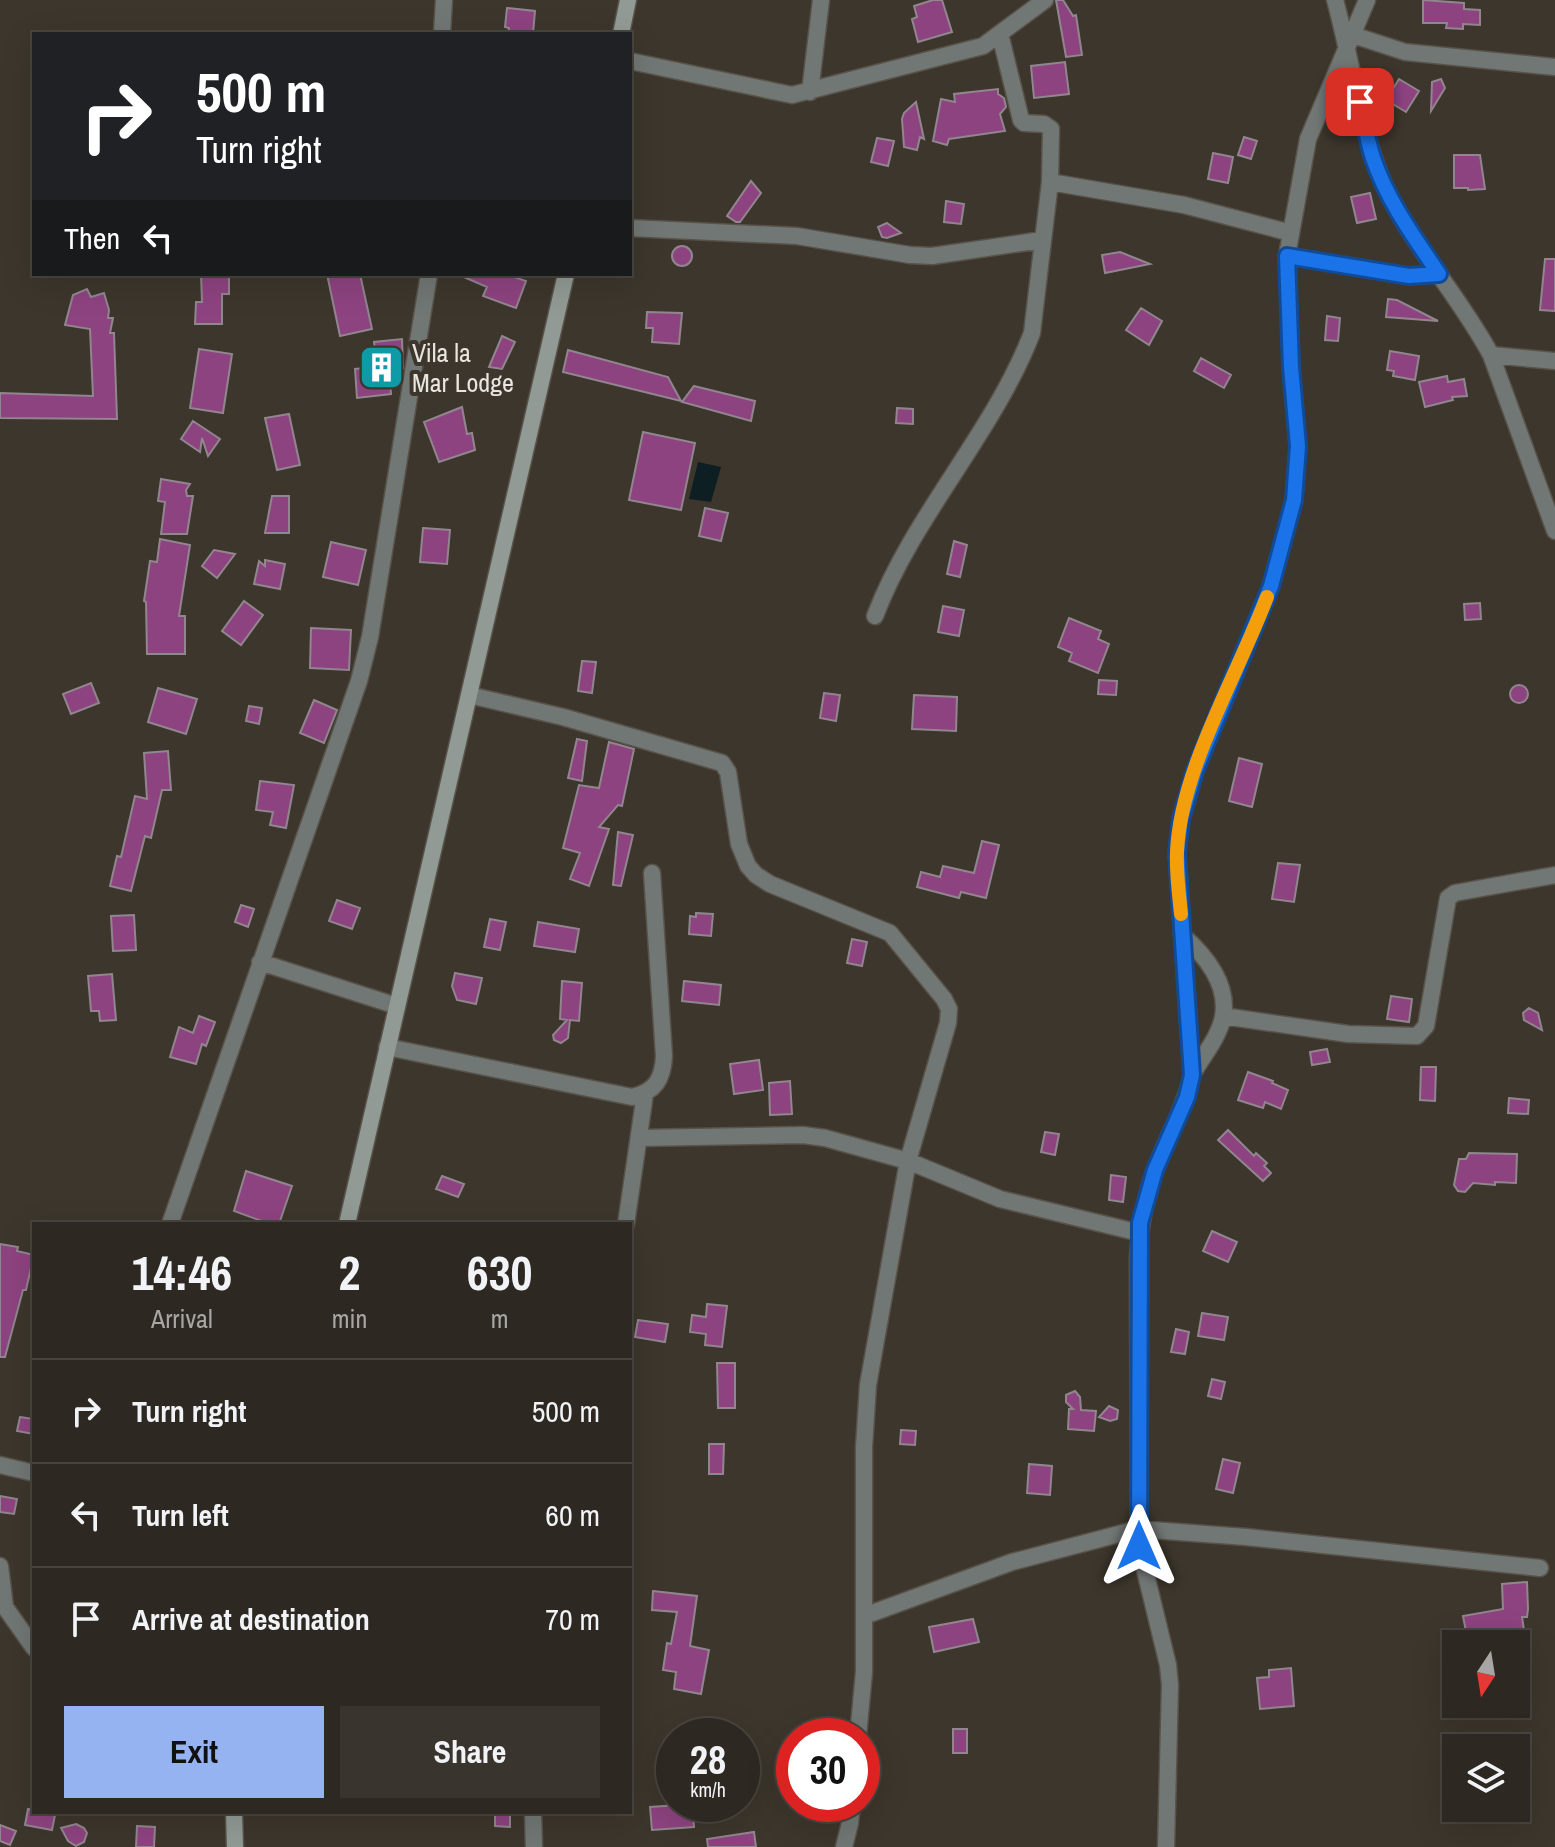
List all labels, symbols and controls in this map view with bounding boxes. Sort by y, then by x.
text: 500 m [196,54,326,129]
icon: right [64,64,168,168]
pin [1326,68,1394,136]
icon: arrive [1338,80,1382,124]
text: Turn right [196,126,321,174]
icon: left [136,216,180,260]
text: Then [64,218,120,258]
place label: Vila la Mar Lodge [412,335,514,400]
building icon: Vila la Mar Lodge [357,344,405,392]
text: 14:46 [132,1240,232,1305]
text: 2 [339,1240,360,1305]
text: 630 [467,1240,532,1305]
text: Arrival [151,1301,213,1336]
text: min [332,1301,367,1336]
text: m [491,1301,509,1336]
icon: right [64,1389,108,1433]
text: Turn right [132,1391,246,1431]
text: 500 m [532,1391,600,1431]
icon: left [64,1493,108,1537]
text: Turn left [132,1495,229,1535]
text: 60 m [545,1495,600,1535]
position arrow [1097,1504,1181,1588]
icon: arrive [64,1597,108,1641]
text: Arrive at destination [132,1599,370,1639]
text: 70 m [545,1599,600,1639]
north arrow [1442,1630,1530,1718]
map controls [1442,1630,1530,1822]
button: Exit [64,1706,324,1798]
button: Share [340,1706,600,1798]
speed limit sign: 30 [776,1718,880,1822]
text: 28 [690,1733,726,1786]
button: layers [1442,1734,1530,1822]
text: km/h [690,1776,726,1803]

